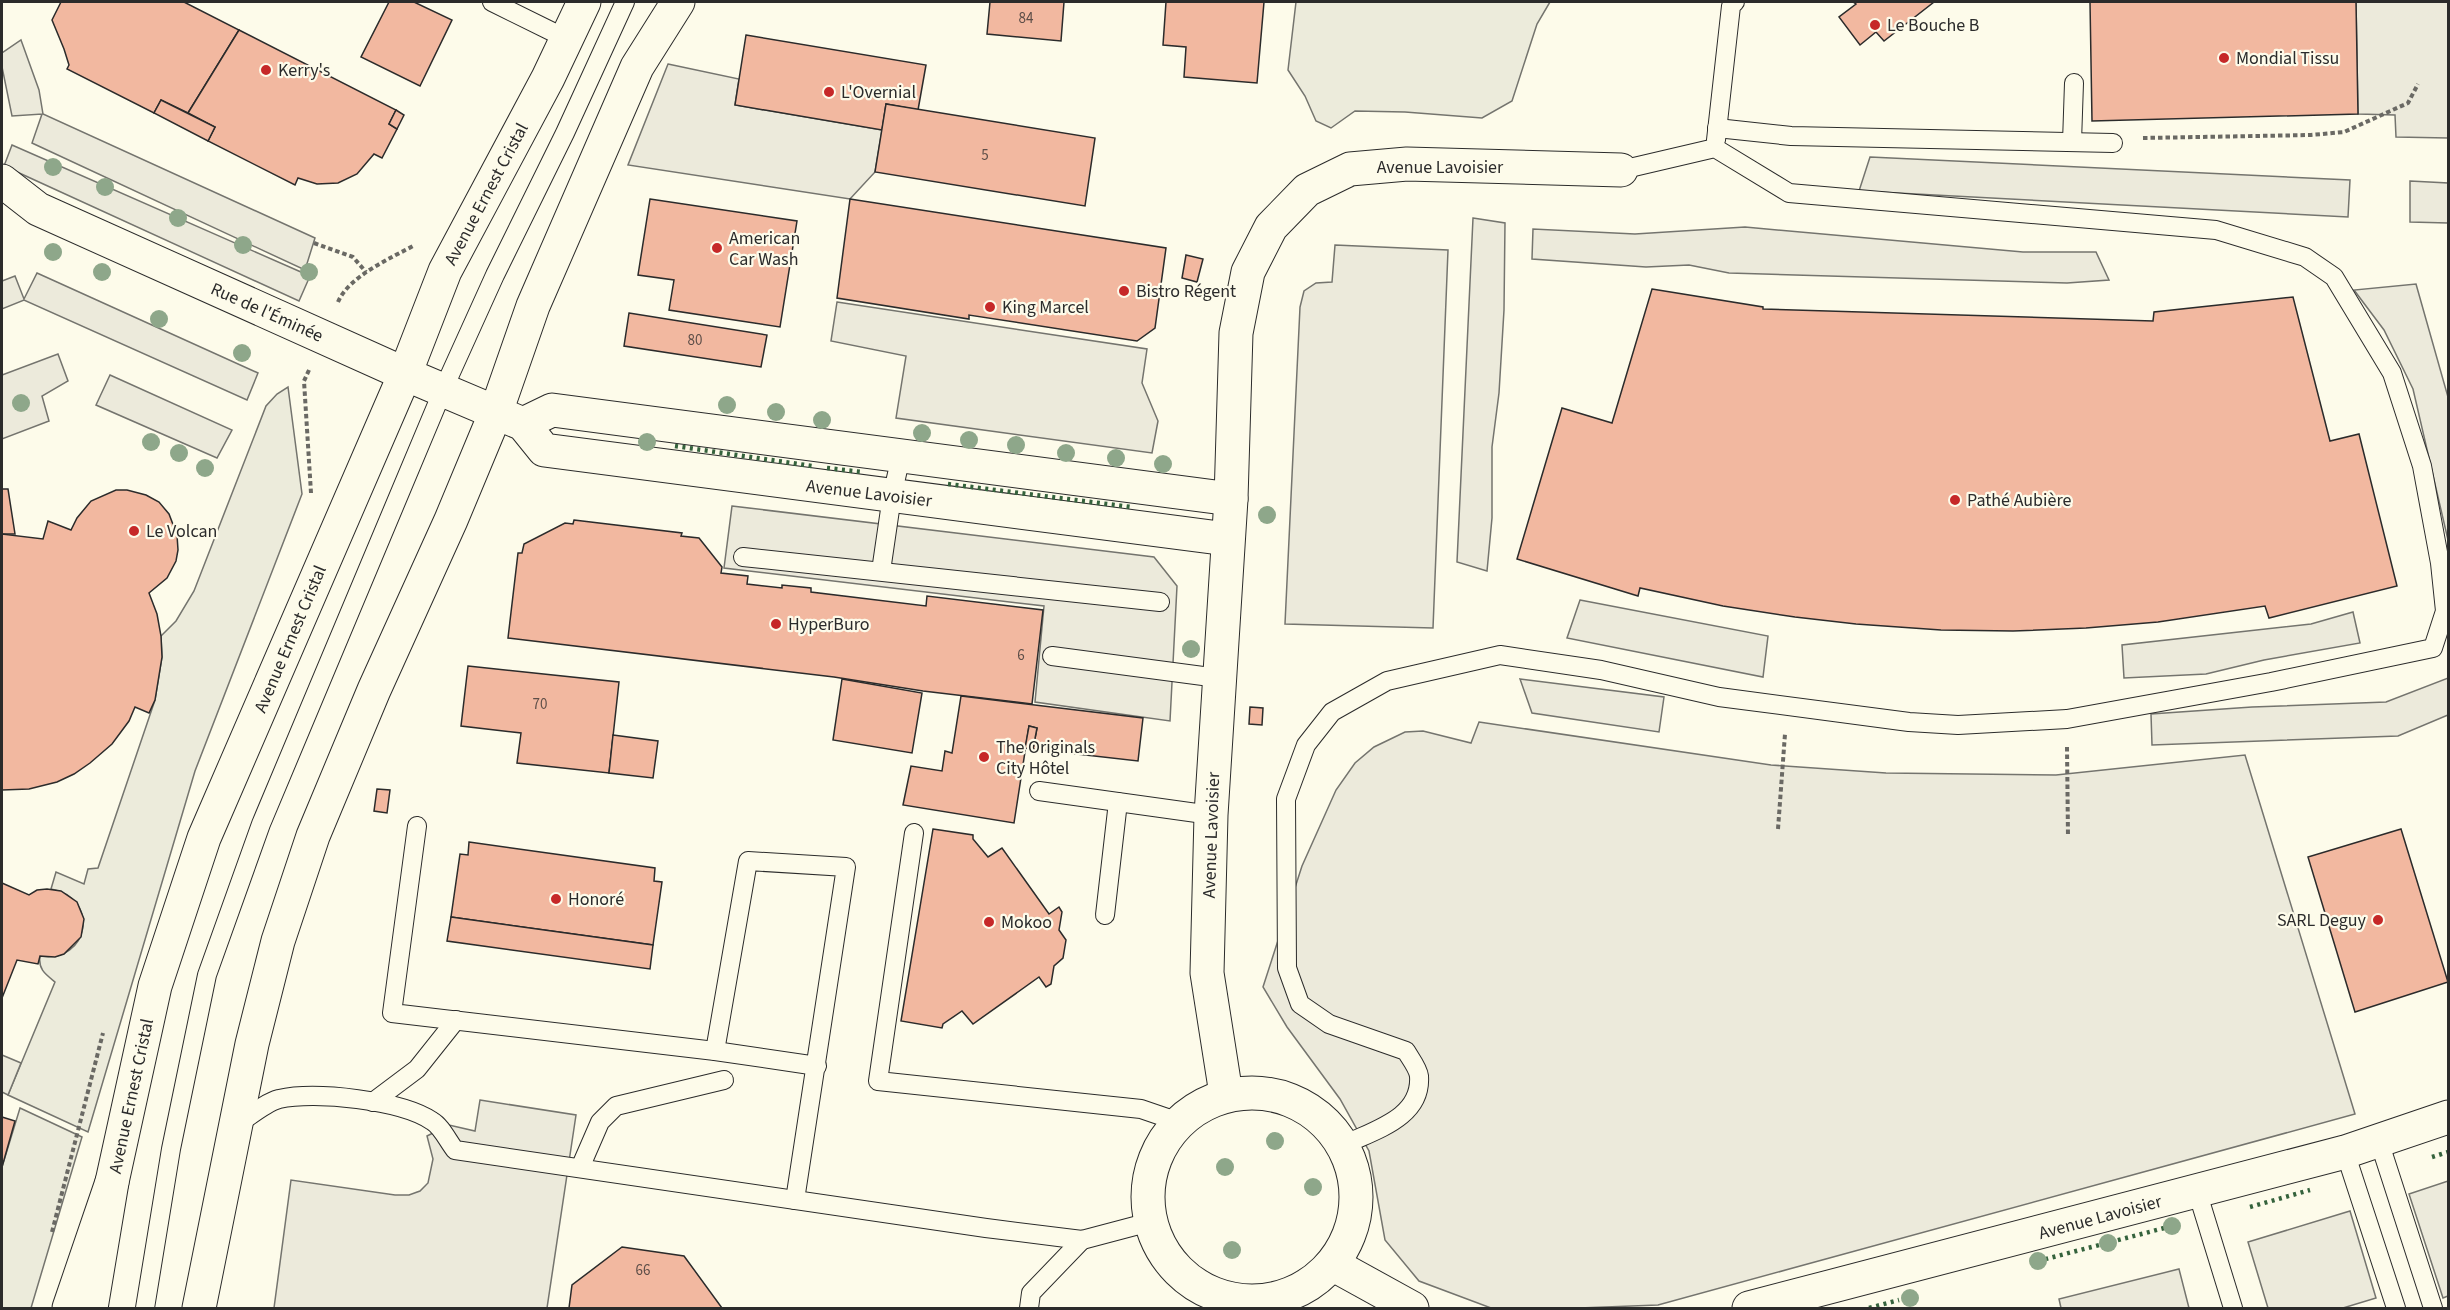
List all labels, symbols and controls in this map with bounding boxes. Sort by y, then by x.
house number: 84 [1019,8,1034,29]
place label: Le Bouche B [1887,13,1979,38]
marker: Le Bouche B [1868,18,1882,32]
place label: Mondial Tissu [2236,46,2339,71]
marker: Mondial Tissu [2217,51,2231,65]
place label: Kerry's [278,58,330,83]
marker: Kerry's [259,63,273,77]
place label: L'Overnial [841,80,916,105]
marker: L'Overnial [822,85,836,99]
street label: Avenue Ernest Cristal [438,119,535,270]
house number: 5 [981,145,989,166]
street label: Avenue Lavoisier [1377,155,1504,180]
place label: American Car Wash [729,226,800,272]
marker: American Car Wash [710,241,724,255]
street label: Rue de l'Éminée [207,276,327,348]
place label: Bistro Régent [1136,279,1236,304]
marker: Bistro Régent [1117,284,1131,298]
place label: King Marcel [1002,295,1089,320]
marker: King Marcel [983,300,997,314]
house number: 80 [688,330,702,351]
street label: Avenue Lavoisier [805,473,934,514]
place label: Pathé Aubière [1967,488,2071,513]
marker: Pathé Aubière [1948,493,1962,507]
place label: Le Volcan [146,519,217,544]
marker: Le Volcan [127,524,141,538]
street label: Avenue Ernest Cristal [248,562,333,717]
place label: HyperBuro [788,612,870,637]
marker: HyperBuro [769,617,783,631]
house number: 6 [1017,645,1025,666]
house number: 70 [533,694,547,715]
place label: The Originals City Hôtel [996,735,1095,781]
marker: The Originals City Hôtel [977,750,991,764]
street label: Avenue Lavoisier [1197,771,1226,899]
place label: Honoré [568,887,624,912]
marker: Honoré [549,892,563,906]
place label: SARL Deguy [2277,908,2367,933]
place label: Mokoo [1001,910,1052,935]
marker: SARL Deguy [2371,913,2385,927]
marker: Mokoo [982,915,996,929]
street label: Avenue Ernest Cristal [103,1016,160,1176]
street label: Avenue Lavoisier [2036,1189,2165,1246]
house number: 66 [636,1260,650,1281]

